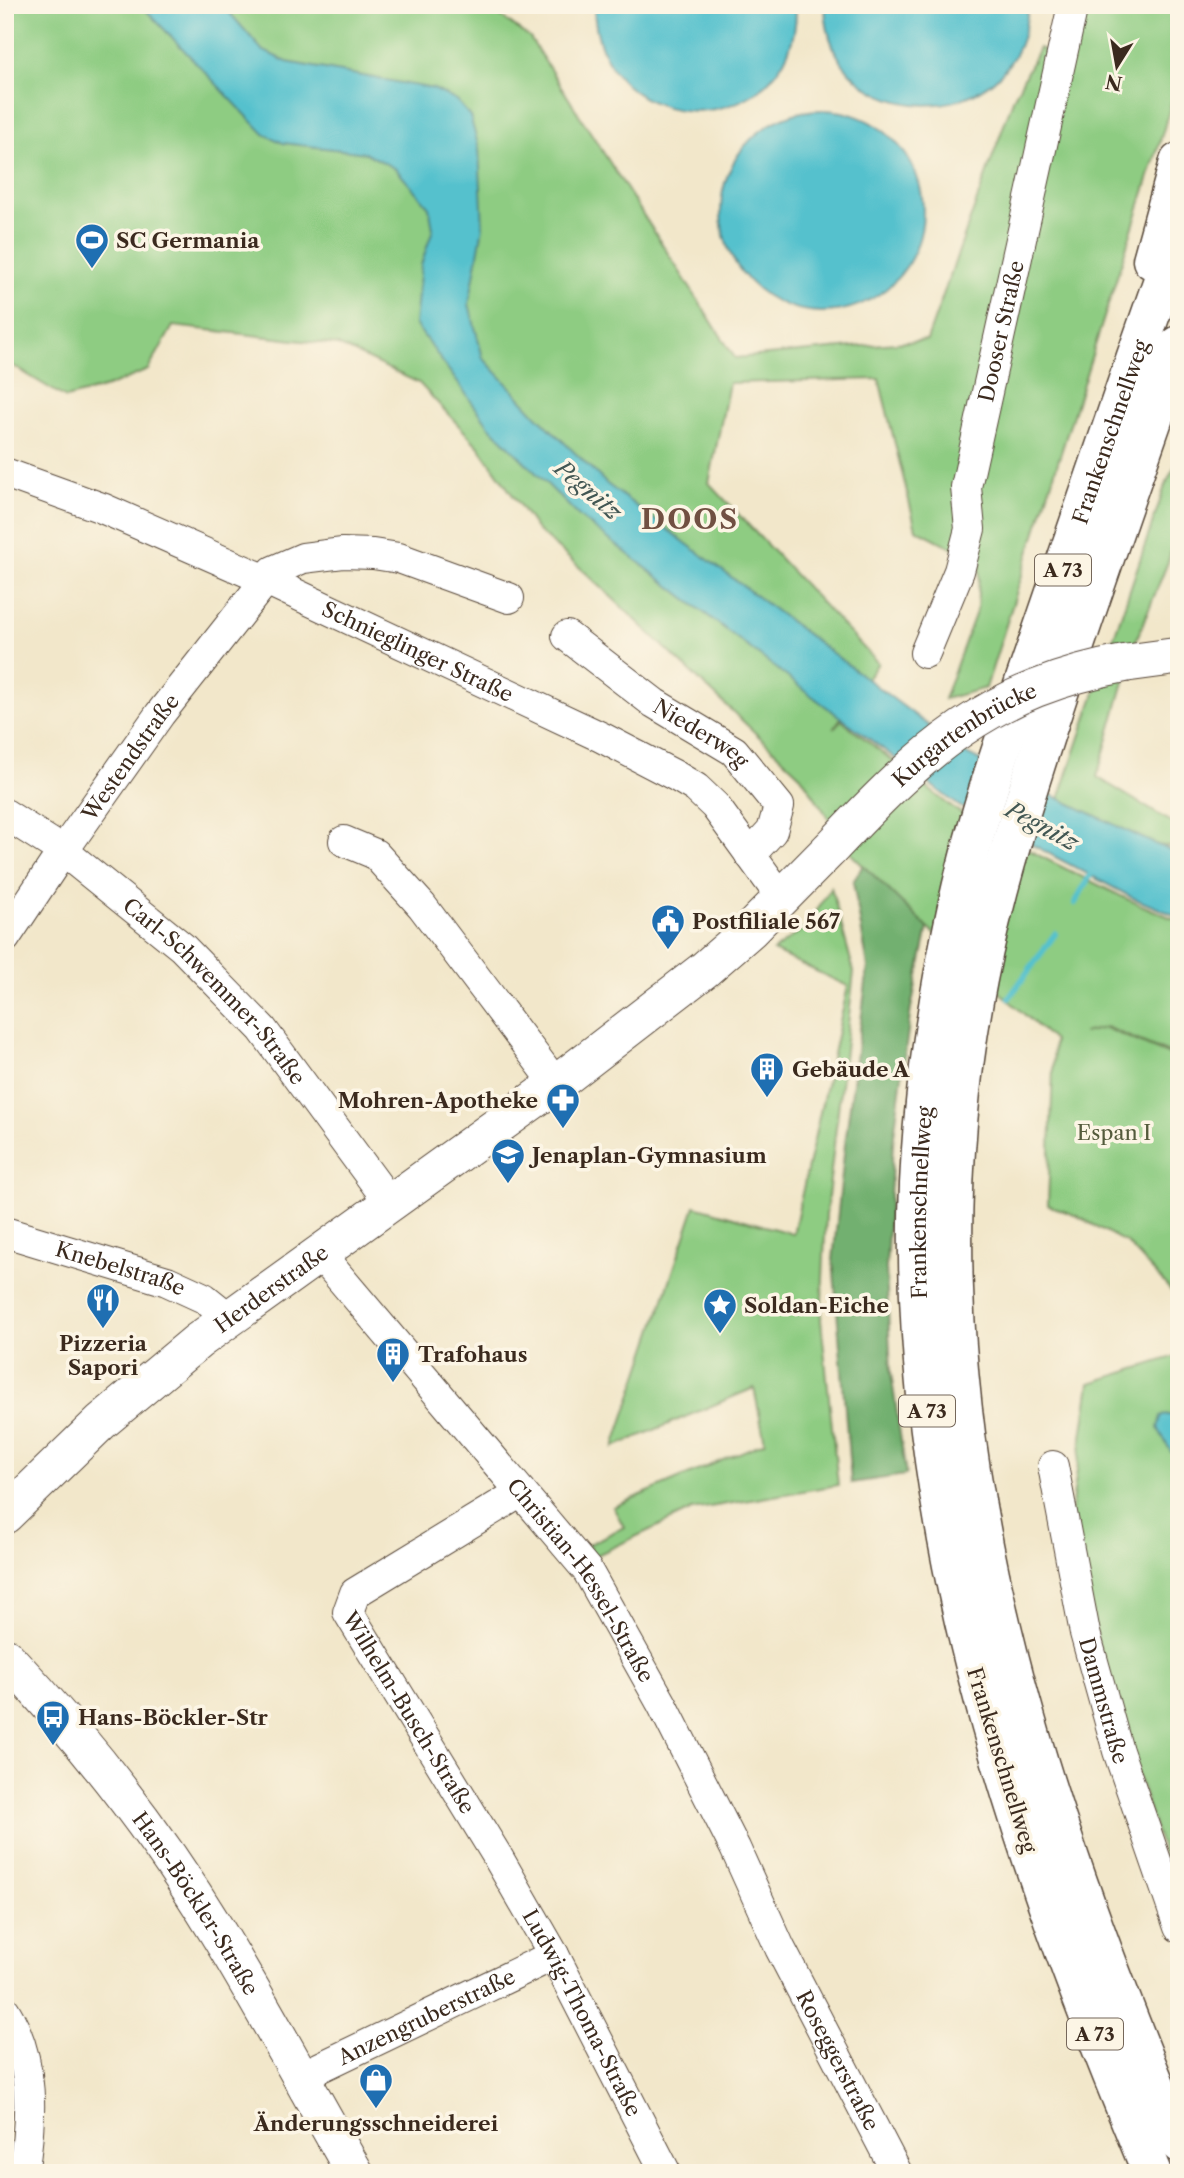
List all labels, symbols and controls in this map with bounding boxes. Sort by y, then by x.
north arrow [1082,32,1152,102]
text: N [1104,69,1124,95]
sports icon: SC Germania [73,221,111,270]
place label: SC Germania [116,228,260,253]
street label: Dooser Straße [973,258,1028,404]
street label: Frankenschnellweg [1067,335,1154,527]
water label: Pegnitz [548,453,628,527]
district label: DOOS [641,502,739,536]
road number: A 73 [1035,554,1091,586]
street label: Schnieglinger Straße [318,596,517,707]
street label: Kurgartenbrücke [887,677,1040,792]
street label: Westendstraße [76,689,184,826]
street label: Niederweg [649,693,755,773]
water label: Pegnitz [999,794,1085,858]
street label: Carl-Schwemmer-Straße [119,892,311,1089]
public building icon: Postfiliale 567 [649,902,687,951]
place label: Postfiliale 567 [692,909,840,934]
building icon: Gebäude A [748,1050,786,1099]
place label: Gebäude A [792,1057,910,1082]
pharmacy icon: Mohren-Apotheke [544,1081,582,1130]
place label: Mohren-Apotheke [338,1088,538,1113]
street label: Frankenschnellweg [905,1104,937,1299]
park label: Espan I [1077,1120,1151,1145]
school or university icon: Jenaplan-Gymnasium [489,1136,527,1185]
place label: Jenaplan-Gymnasium [528,1143,767,1168]
street label: Knebelstraße [53,1236,190,1300]
street label: Herderstraße [209,1239,333,1338]
restaurant icon: Pizzeria Sapori [84,1281,122,1330]
place icon: Soldan-Eiche [701,1286,739,1335]
place label: Soldan-Eiche [744,1293,889,1318]
place label: Pizzeria Sapori [59,1331,148,1380]
building icon: Trafohaus [374,1335,412,1384]
place label: Trafohaus [418,1342,527,1367]
road number: A 73 [899,1396,955,1427]
street label: Christian-Hessel-Straße [502,1473,660,1686]
street label: Wilhelm-Busch-Straße [337,1606,481,1818]
street label: Dammstraße [1074,1634,1134,1767]
street label: Frankenschnellweg [962,1664,1042,1857]
bus stop icon: Hans-Böckler-Str [34,1698,72,1747]
place label: Hans-Böckler-Str [78,1705,269,1730]
street label: Hans-Böckler-Straße [128,1807,264,1999]
street label: Ludwig-Thoma-Straße [518,1905,647,2120]
street label: Anzengruberstraße [333,1963,519,2070]
street label: Roseggerstraße [792,1986,885,2134]
road number: A 73 [1067,2018,1123,2050]
shop icon: Änderungsschneiderei [357,2061,395,2110]
place label: Änderungsschneiderei [253,2111,499,2136]

